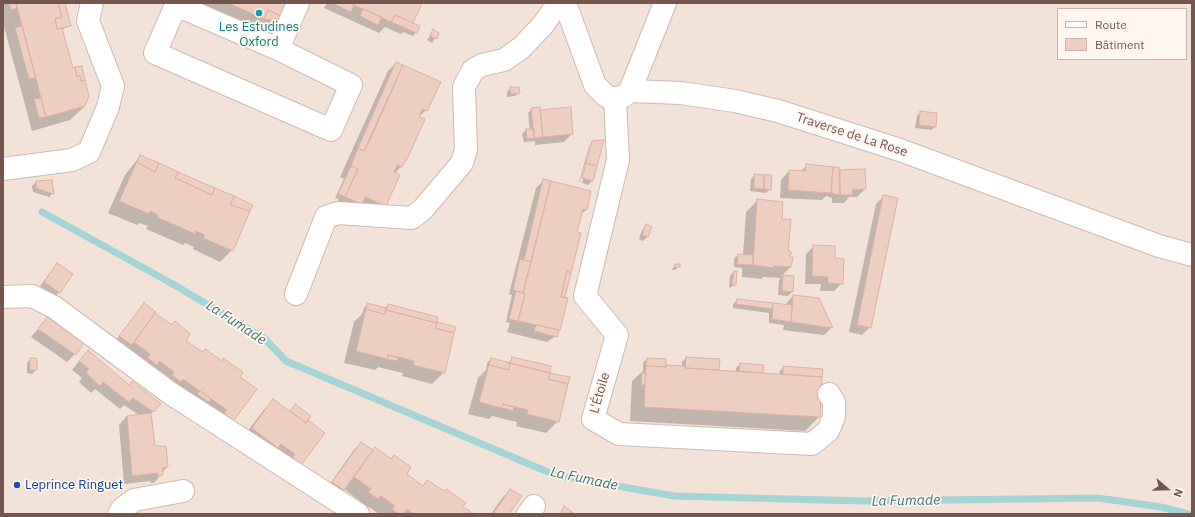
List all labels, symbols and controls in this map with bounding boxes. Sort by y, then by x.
marker: Les Estudines Oxford [254,8,264,18]
legend [1057,8,1187,60]
text: Route [1095,17,1127,32]
place label: Les Estudines Oxford [219,19,299,50]
text: Bâtiment [1095,37,1145,52]
street label: Traverse de La Rose [794,110,910,160]
water label: La Fumade [203,297,269,349]
street label: L'Étoile [587,371,613,415]
water label: La Fumade [549,464,619,494]
north arrow [1147,469,1187,509]
place label: Leprince Ringuet [25,477,123,493]
marker: Leprince Ringuet [12,480,22,490]
text: N [1170,487,1186,499]
water label: La Fumade [872,492,940,510]

